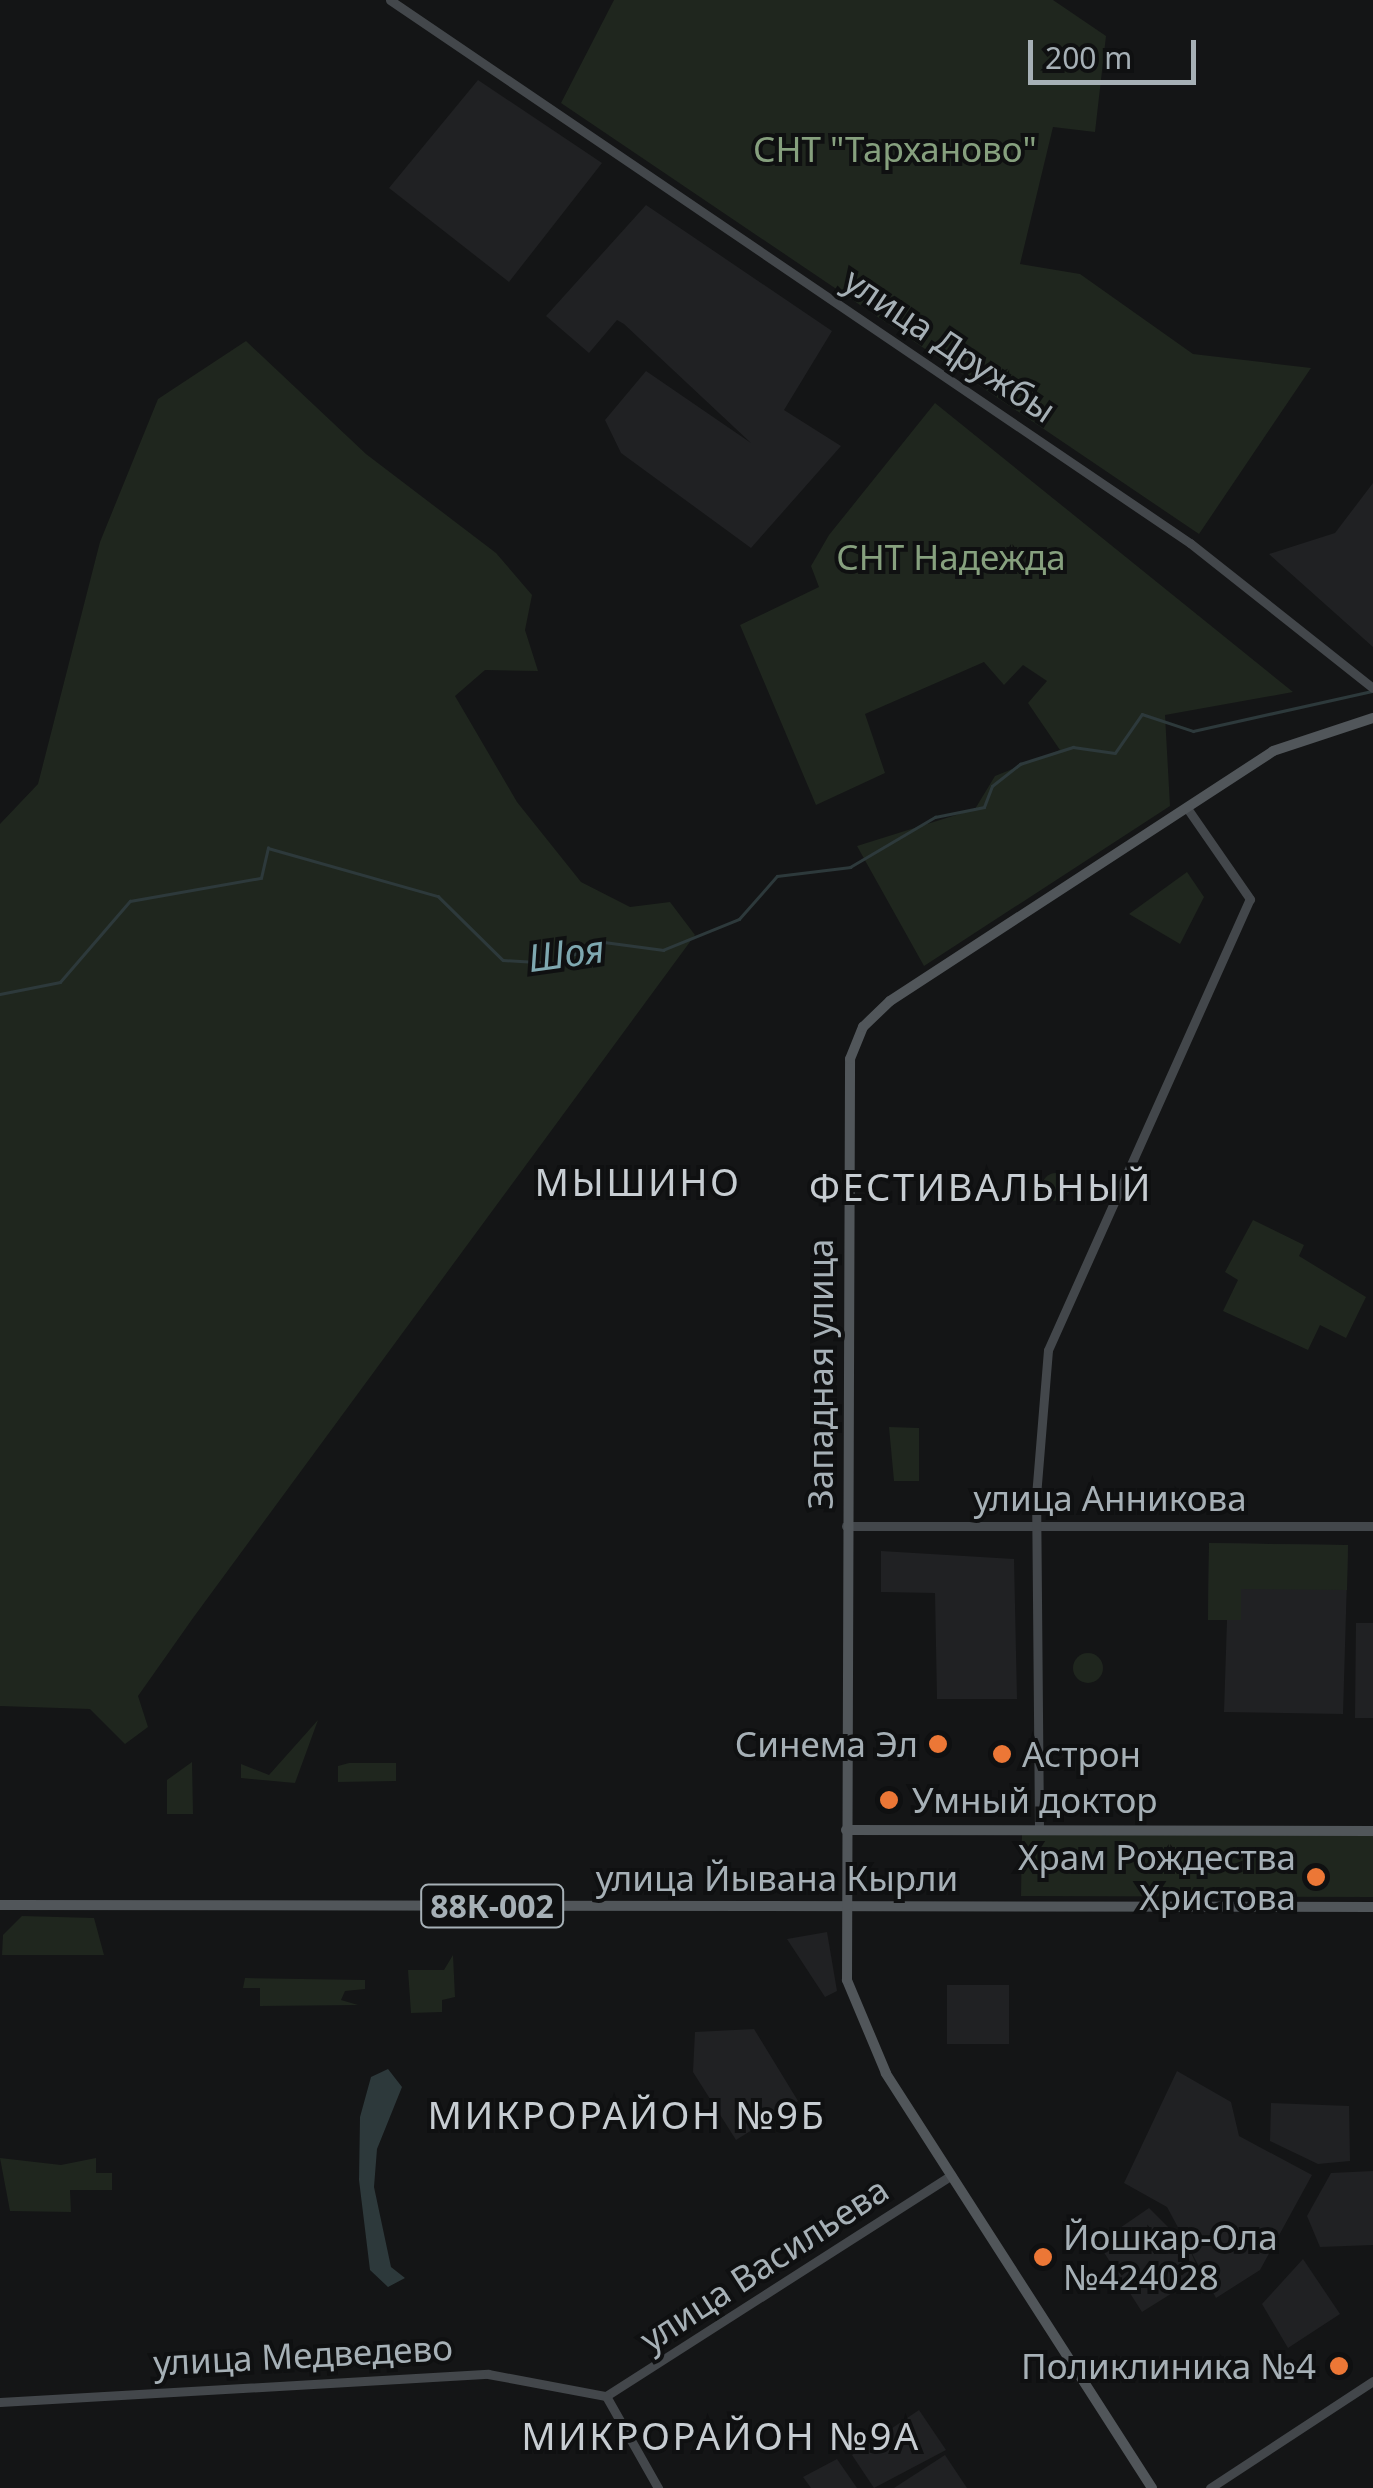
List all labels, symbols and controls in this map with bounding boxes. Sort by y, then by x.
scale bar [1033,20,1200,82]
text: 200 m [1045,37,1132,78]
park label: СНТ "Тарханово" [753,128,1037,170]
street label: улица Дружбы [836,259,1064,431]
park label: СНТ Надежда [836,536,1066,578]
water label: Шоя [525,925,607,981]
district label: МЫШИНО [535,1159,741,1205]
district label: ФЕСТИВАЛЬНЫЙ [809,1164,1153,1210]
street label: Западная улица [799,1238,841,1510]
street label: улица Анникова [973,1477,1247,1519]
place label: Синема Эл [735,1723,918,1765]
marker: Синема Эл [927,1733,949,1755]
place label: Астрон [1022,1733,1141,1775]
marker: Астрон [991,1743,1013,1765]
place label: Умный доктор [912,1779,1158,1821]
marker: Умный доктор [876,1787,902,1813]
place label: Храм Рождества Христова [1018,1836,1296,1918]
street label: улица Йывана Кырли [596,1857,958,1899]
marker: Храм Рождества Христова [1305,1866,1327,1888]
road number: 88К-002 [420,1879,564,1933]
district label: МИКРОРАЙОН №9Б [428,2092,826,2138]
street label: улица Васильева [632,2168,896,2360]
place label: Йошкар-Ола №424028 [1063,2216,1278,2298]
marker: Йошкар-Ола №424028 [1032,2246,1054,2268]
street label: улица Медведево [152,2326,454,2384]
place label: Поликлиника №4 [1021,2345,1316,2387]
marker: Поликлиника №4 [1326,2353,1352,2379]
district label: МИКРОРАЙОН №9А [521,2413,921,2459]

